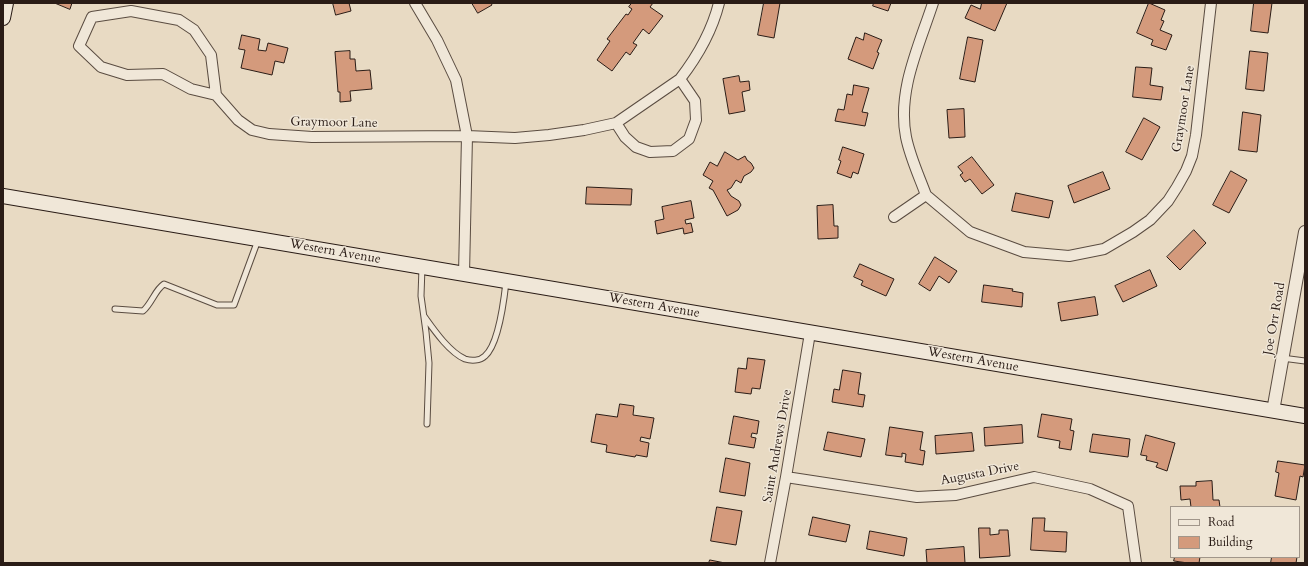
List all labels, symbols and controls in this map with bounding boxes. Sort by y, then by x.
street label: Graymoor Lane [1169,65,1199,153]
street label: Graymoor Lane [290,114,378,132]
street label: Western Avenue [288,236,382,268]
street label: Joe Orr Road [1261,281,1289,357]
street label: Western Avenue [607,290,701,322]
street label: Western Avenue [926,344,1020,376]
street label: Saint Andrews Drive [760,388,796,504]
street label: Augusta Drive [939,459,1021,489]
legend [1170,506,1300,558]
text: Road [1208,514,1234,530]
text: Building [1208,534,1252,550]

